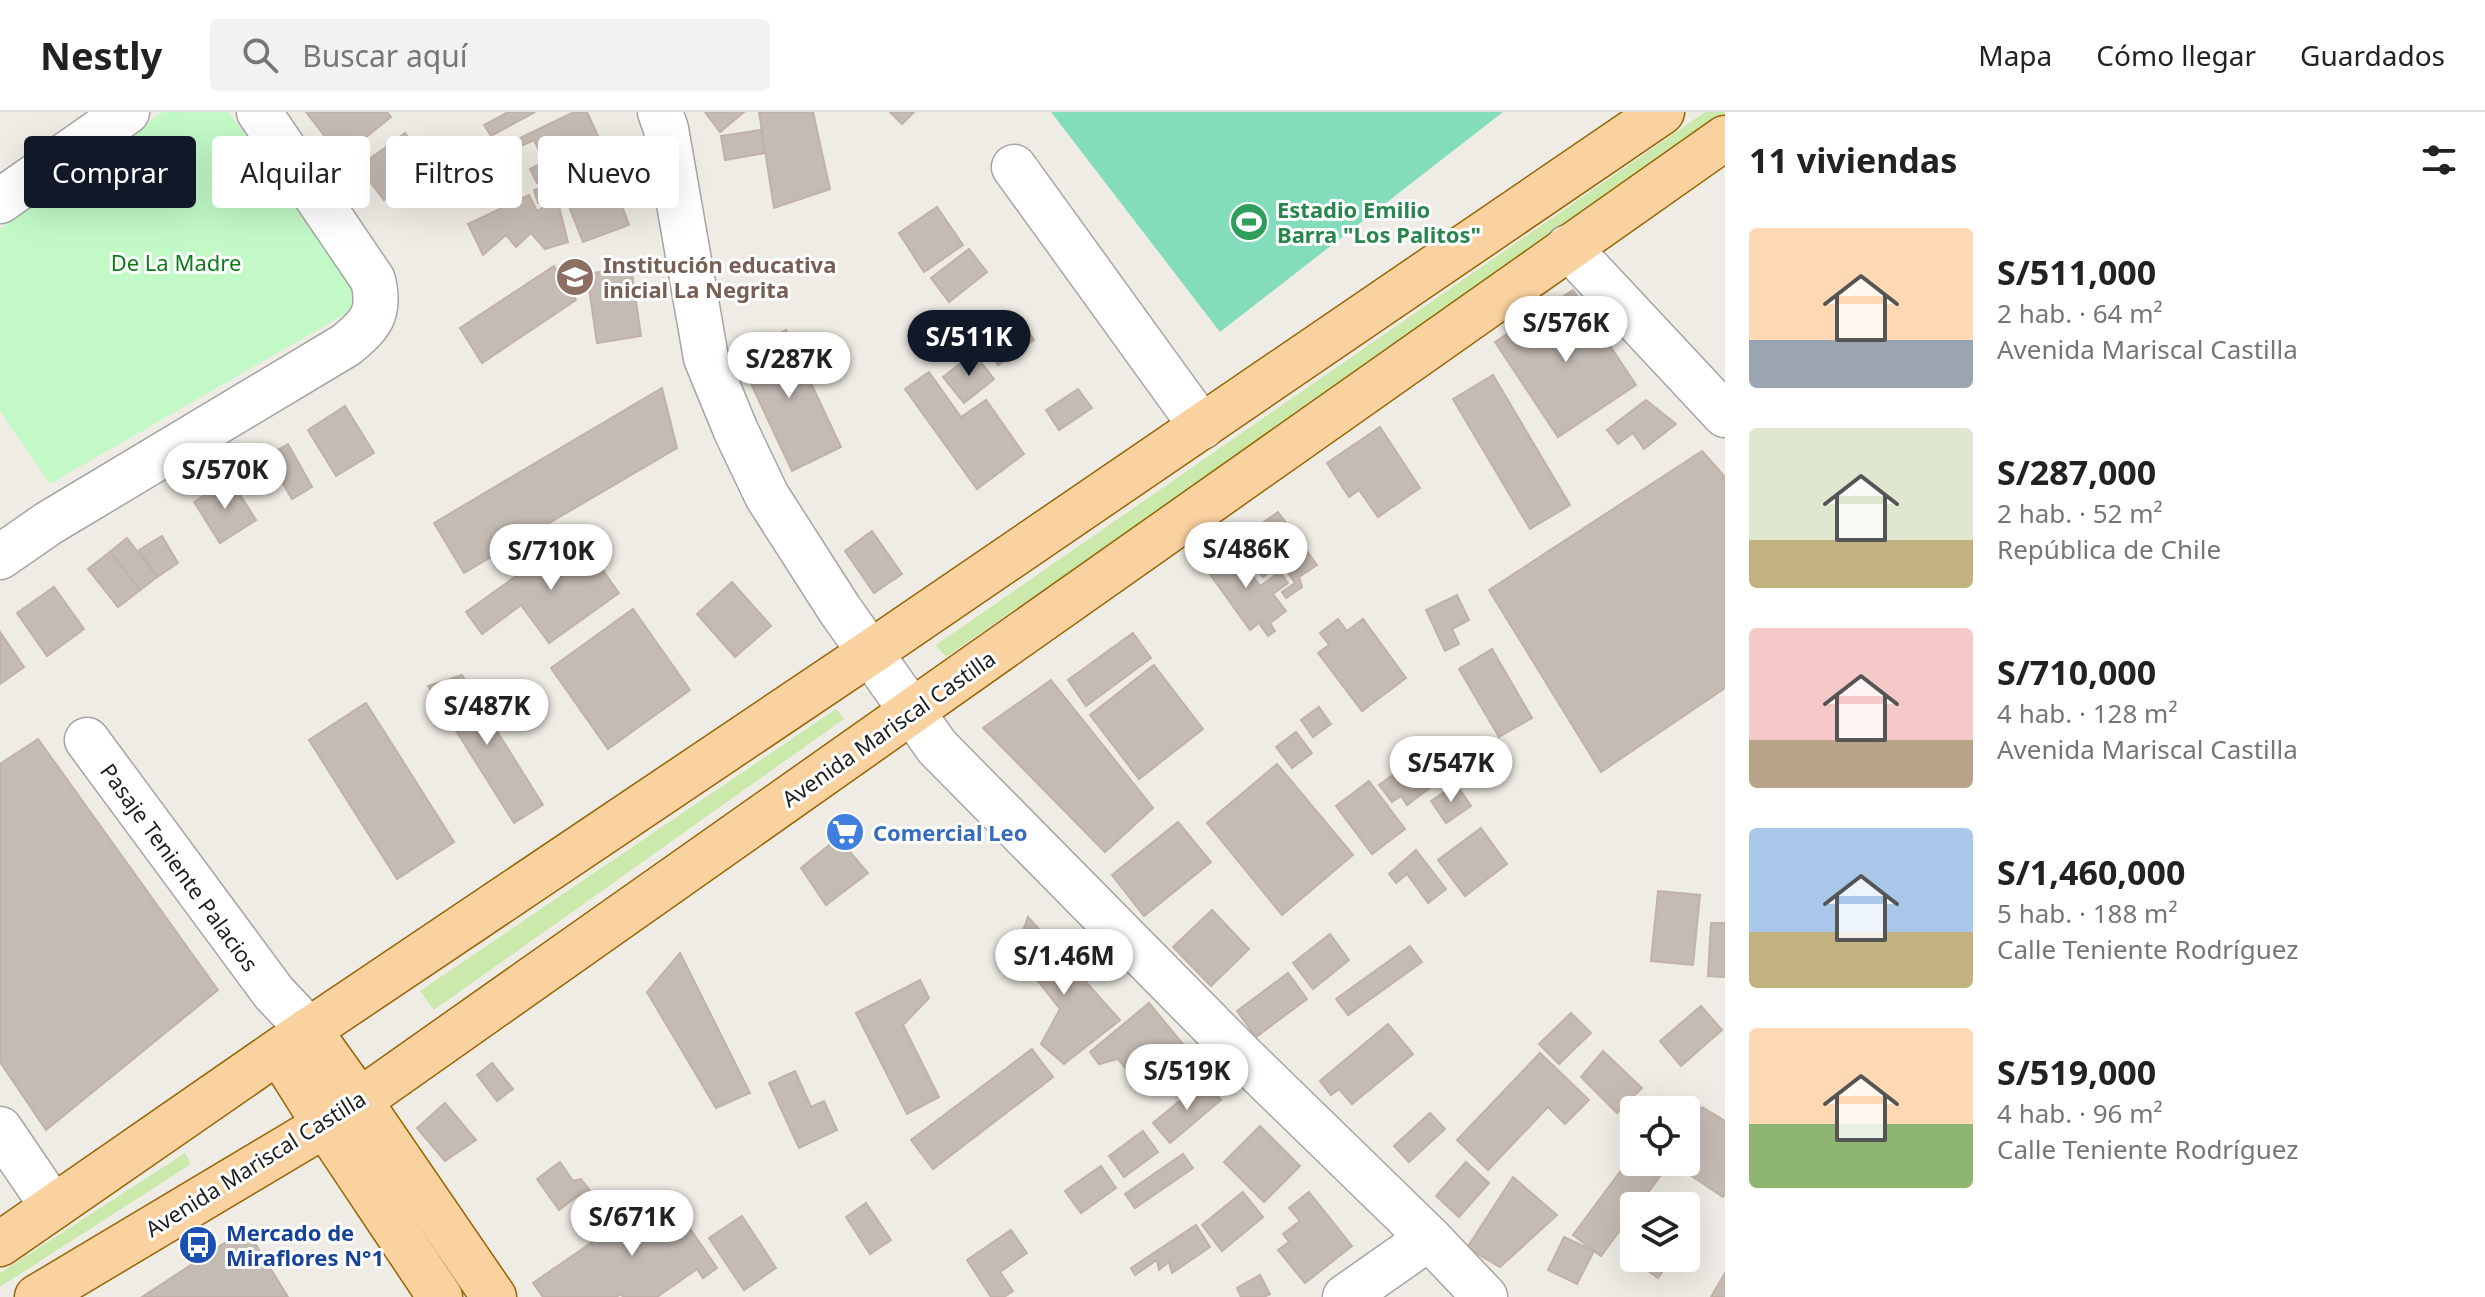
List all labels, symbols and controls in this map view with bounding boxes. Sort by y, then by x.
search box [210,19,770,91]
text: Nestly [40,29,162,81]
icon: search [238,33,282,77]
text: Buscar aquí [302,35,468,76]
text: Mapa [1978,36,2052,74]
text: Cómo llegar [2096,36,2256,74]
text: Guardados [2300,36,2445,74]
chip: Comprar [24,136,196,208]
chip: Alquilar [212,136,370,208]
chip: Filtros [386,136,522,208]
chip: Nuevo [538,136,679,208]
text: 11 viviendas [1749,137,1957,183]
icon: filters [2417,138,2461,182]
place label: Estadio Emilio Barra "Los Palitos" [1277,194,1481,249]
sports icon: Estadio Emilio Barra "Los Palitos" [1228,201,1270,243]
park label: De La Madre [111,247,241,277]
place label: Institución educativa inicial La Negrita [603,249,836,304]
text: S/511,000 [1997,249,2156,295]
school or university icon: Institución educativa inicial La Negrita [554,256,596,298]
icon: home [1813,260,1909,356]
text: 2 hab. · 64 m² [1997,295,2163,331]
pin: S/576K [1501,296,1631,364]
text: S/576K [1523,304,1610,340]
pin: S/511K [904,310,1034,378]
text: S/511K [926,318,1013,354]
text: Avenida Mariscal Castilla [1997,331,2298,367]
pin: S/287K [724,332,854,400]
text: S/287K [746,340,833,376]
pin: S/570K [160,443,290,511]
text: S/287,000 [1997,449,2156,495]
text: S/570K [182,451,269,487]
icon: home [1813,460,1909,556]
text: 2 hab. · 52 m² [1997,495,2163,531]
pin: S/486K [1181,522,1311,590]
pin: S/710K [486,524,616,592]
text: S/486K [1203,530,1290,566]
text: República de Chile [1997,531,2221,567]
text: S/710K [508,532,595,568]
street label: Avenida Mariscal Castilla [775,643,1001,813]
text: S/710,000 [1997,649,2156,695]
icon: home [1813,660,1909,756]
pin: S/487K [422,679,552,747]
text: S/487K [444,687,531,723]
text: 4 hab. · 128 m² [1997,695,2178,731]
text: Avenida Mariscal Castilla [1997,731,2298,767]
pin: S/547K [1386,736,1516,804]
text: S/547K [1408,744,1495,780]
street label: Pasaje Teniente Palacios [94,757,266,977]
supermarket icon: Comercial Leo [824,811,866,853]
place label: Comercial Leo [873,817,1027,847]
text: S/1,460,000 [1997,849,2185,895]
icon: home [1813,860,1909,956]
text: 5 hab. · 188 m² [1997,895,2178,931]
pin: S/1.46M [990,929,1138,997]
text: Calle Teniente Rodríguez [1997,931,2299,967]
text: S/1.46M [1013,937,1115,973]
pin: S/519K [1122,1044,1252,1112]
text: S/519,000 [1997,1049,2156,1095]
text: S/519K [1144,1052,1231,1088]
icon: home [1813,1060,1909,1156]
street label: Avenida Mariscal Castilla [139,1083,371,1243]
text: 4 hab. · 96 m² [1997,1095,2163,1131]
map controls [1620,1096,1700,1272]
button: locate [1620,1096,1700,1176]
text: Calle Teniente Rodríguez [1997,1131,2299,1167]
pin: S/671K [567,1190,697,1258]
button: layers [1620,1192,1700,1272]
text: S/671K [589,1198,676,1234]
place label: Mercado de Miraflores N°1 [226,1217,384,1272]
bus stop icon: Mercado de Miraflores N°1 [177,1224,219,1266]

